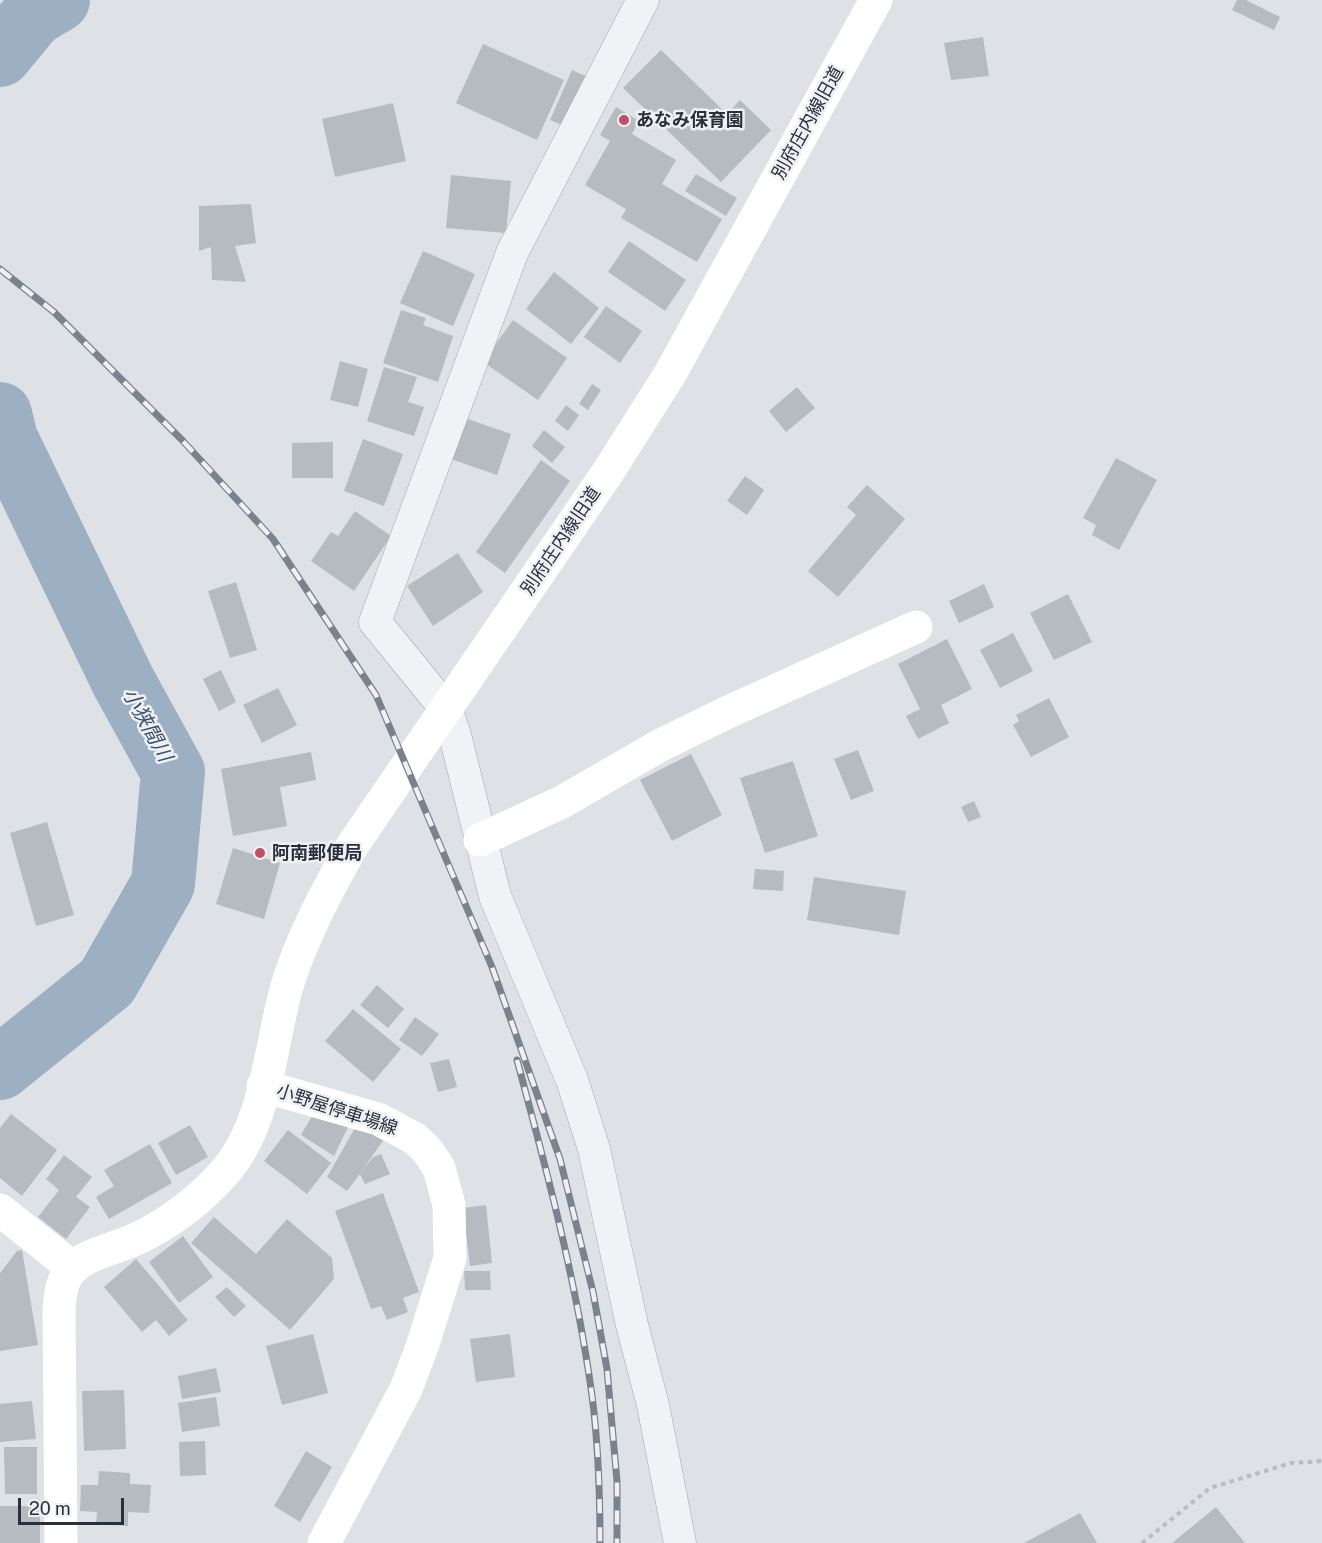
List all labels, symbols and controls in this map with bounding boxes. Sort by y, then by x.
street label: 別府庄内線旧道 [768,63,848,183]
place label: あなみ保育園 [636,109,744,131]
marker: あなみ保育園 [617,113,631,127]
street label: 別府庄内線旧道 [517,483,605,599]
water label: 小狭間川 [117,684,177,766]
place label: 阿南郵便局 [272,842,362,864]
marker: 阿南郵便局 [253,846,267,860]
street label: 小野屋停車場線 [274,1080,400,1140]
scale bar [21,1486,128,1524]
text: 20 m [29,1498,71,1519]

